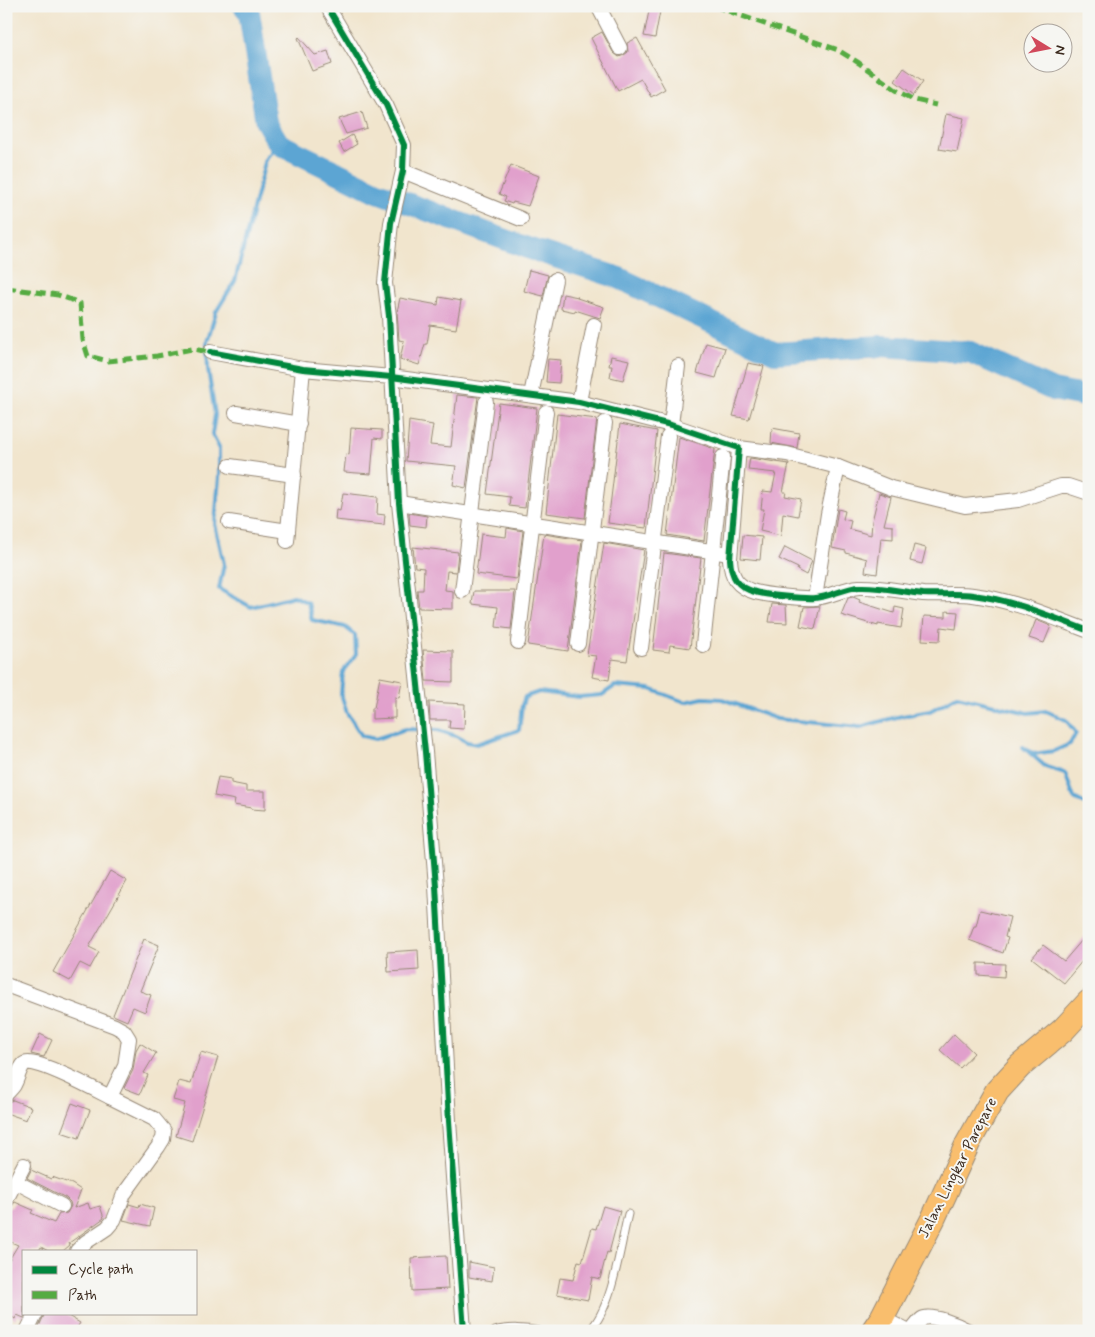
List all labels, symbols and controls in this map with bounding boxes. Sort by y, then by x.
north arrow [1022,22,1072,72]
text: N [1050,44,1069,56]
street label: Jalan Lingkar Parepare [914,1094,1003,1242]
legend [22,1250,198,1314]
text: Cycle path [68,1260,133,1280]
text: Path [68,1286,97,1306]

